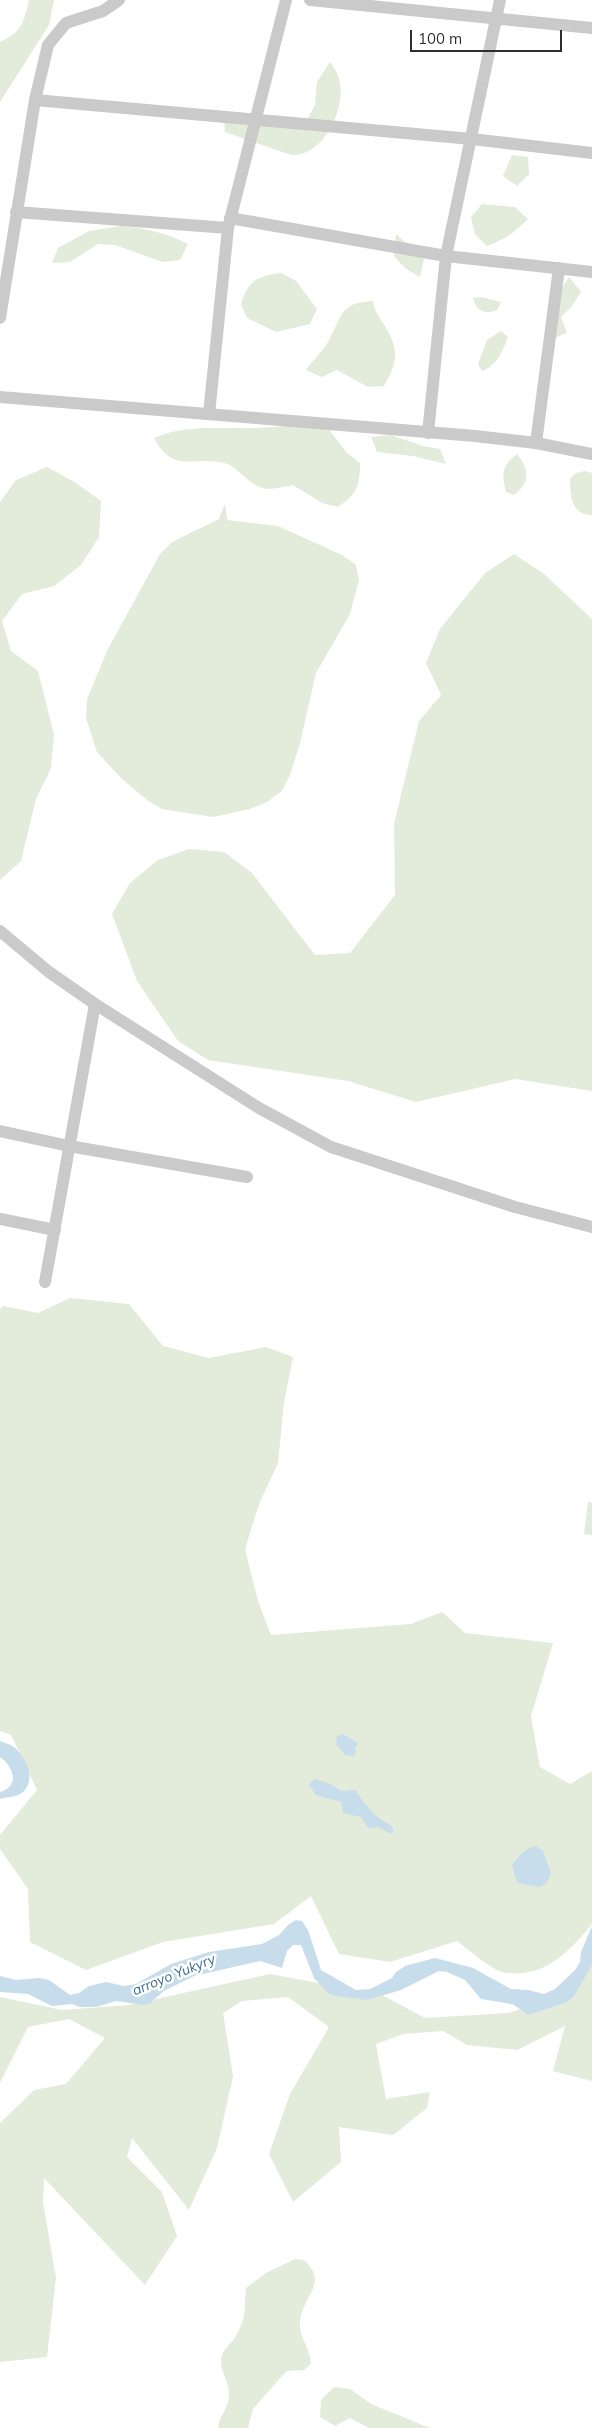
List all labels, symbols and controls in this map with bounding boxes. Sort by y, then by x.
scale bar [412,20,564,52]
text: 100 m [418,29,462,48]
water label: arroyo Yukyry [130,1951,218,1999]

